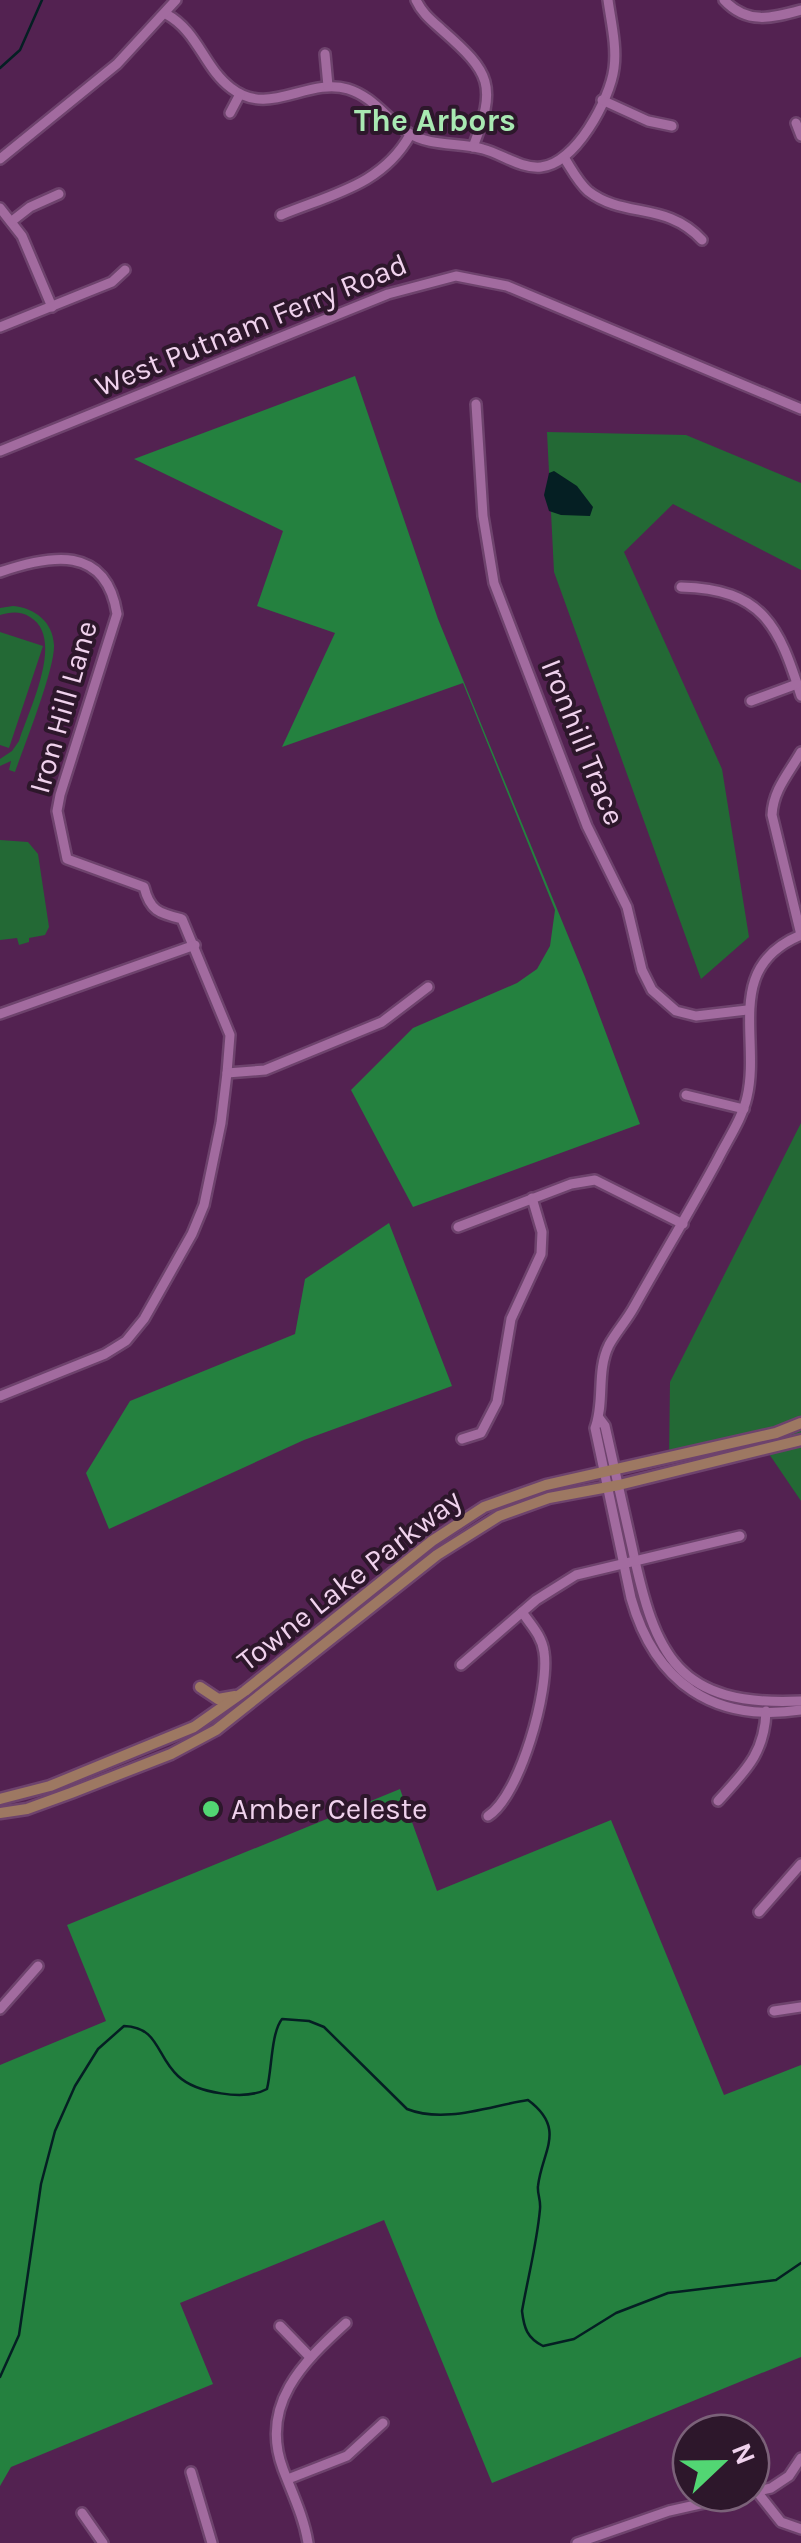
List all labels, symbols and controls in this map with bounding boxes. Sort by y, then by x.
district label: The Arbors [354,102,516,139]
street label: West Putnam Ferry Road [90,246,412,404]
street label: Iron Hill Lane [21,617,105,797]
street label: Ironhill Trace [533,654,633,830]
street label: Towne Lake Parkway [230,1481,468,1679]
place label: Amber Celeste [231,1791,428,1827]
marker: Amber Celeste [200,1798,222,1820]
north arrow [671,2413,771,2513]
text: N [725,2438,763,2469]

